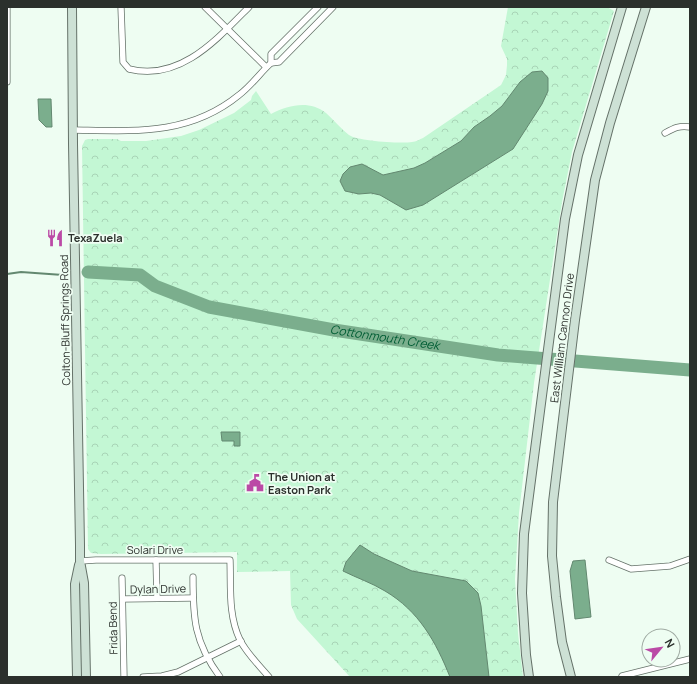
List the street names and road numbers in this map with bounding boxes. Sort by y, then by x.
street label: Colton-Bluff Springs Road [56,254,73,386]
street label: East William Cannon Drive [546,272,577,404]
street label: Solari Drive [127,542,184,557]
street label: Dylan Drive [130,580,187,596]
street label: Frida Bend [105,601,120,655]

